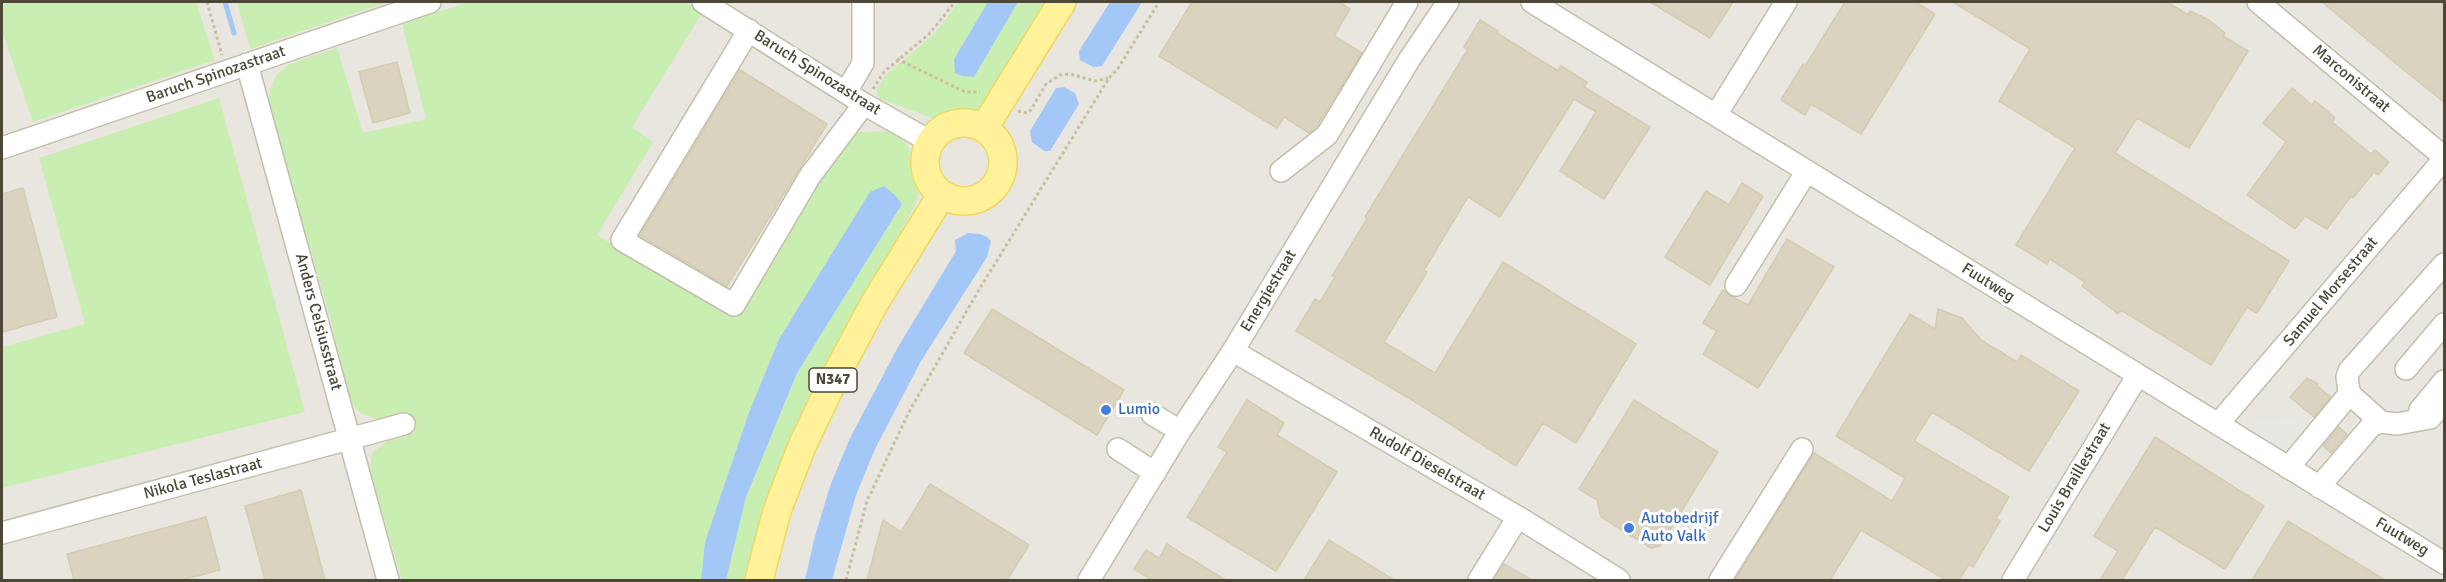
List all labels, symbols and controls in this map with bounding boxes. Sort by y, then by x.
street label: Baruch Spinozastraat [750,26,884,120]
street label: Marconistraat [2308,41,2394,117]
street label: Baruch Spinozastraat [144,42,288,108]
street label: Samuel Morsestraat [2280,233,2382,351]
street label: Energiestraat [1237,246,1301,336]
street label: Anders Celsiusstraat [291,252,345,392]
street label: Fuutweg [1958,259,2018,307]
road number: N347 [809,368,857,392]
place label: Lumio [1118,400,1160,420]
marker: Lumio [1099,403,1113,417]
street label: Louis Braillestraat [2035,420,2115,536]
street label: Rudolf Dieselstraat [1366,423,1488,505]
street label: Nikola Teslastraat [142,454,264,504]
place label: Autobedrijf Auto Valk [1641,509,1718,547]
street label: Fuutweg [2372,514,2432,560]
marker: Autobedrijf Auto Valk [1622,521,1636,535]

